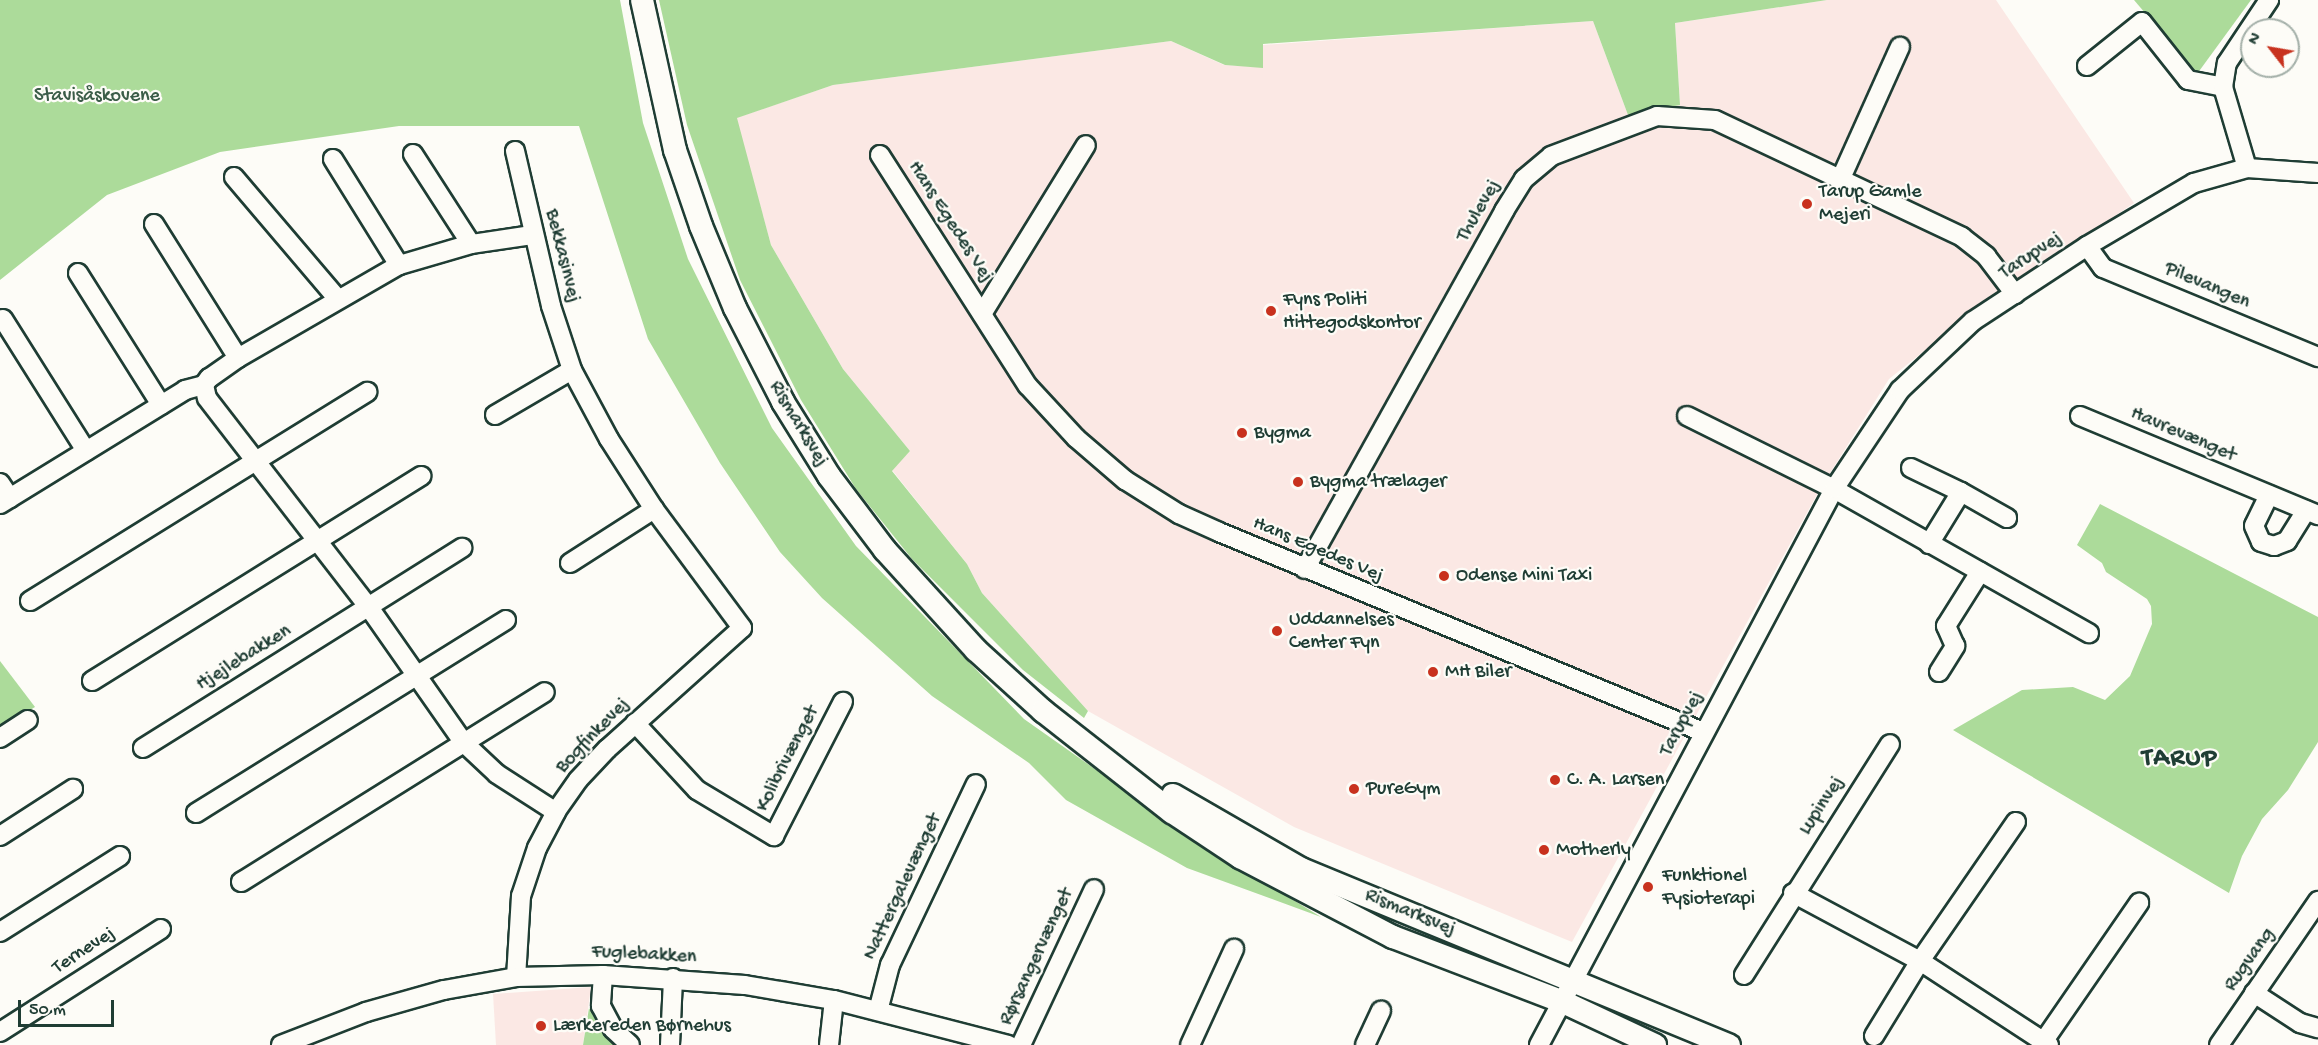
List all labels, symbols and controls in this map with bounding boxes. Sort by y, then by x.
north arrow [2240,18,2300,78]
text: N [2245,30,2267,49]
park label: Stavisåskovene [34,84,160,108]
street label: Hans Egedes Vej [902,157,998,287]
street label: Thulevej [1452,176,1506,246]
place label: Tarup Gamle Mejeri [1819,180,1921,227]
marker: Tarup Gamle Mejeri [1800,197,1814,211]
street label: Bekkasinvej [539,207,585,305]
street label: Tarupvej [1995,227,2067,285]
street label: Pilevangen [2161,257,2253,315]
place label: Fyns Politi Hittegodskontor [1283,288,1421,335]
marker: Fyns Politi Hittegodskontor [1264,304,1278,318]
street label: Rismarksvej [763,377,833,471]
street label: Havrevænget [2127,402,2239,468]
place label: Bygma [1254,421,1311,445]
marker: Bygma [1235,426,1249,440]
place label: Bygma trælager [1310,470,1446,494]
marker: Bygma trælager [1291,475,1305,489]
street label: Hans Egedes Vej [1249,512,1387,588]
place label: Odense Mini Taxi [1456,564,1592,588]
marker: Odense Mini Taxi [1437,569,1451,583]
place label: Uddannelses Center Fyn [1289,608,1394,655]
street label: Hjejlebakken [192,619,296,697]
marker: Uddannelses Center Fyn [1270,624,1284,638]
place label: MH Biler [1445,660,1511,684]
marker: MH Biler [1426,665,1440,679]
street label: Tarupvej [1655,687,1709,761]
street label: Bogfinkevej [551,693,635,779]
street label: Kolibrivænget [751,702,825,816]
district label: TARUP [2142,744,2218,776]
place label: C. A. Larsen [1567,768,1664,792]
street label: Lupinvej [1794,772,1850,840]
marker: C. A. Larsen [1548,773,1562,787]
place label: PureGym [1366,777,1440,801]
marker: PureGym [1347,782,1361,796]
street label: Nattergalevænget [859,810,947,964]
place label: Motherly [1556,838,1631,862]
marker: Motherly [1537,843,1551,857]
place label: Funktionel Fysioterapi [1662,864,1755,911]
marker: Funktionel Fysioterapi [1639,878,1657,896]
street label: Rismarksvej [1361,884,1459,942]
street label: Rørsangervænget [995,885,1079,1029]
street label: Ternevej [48,922,120,980]
street label: Rugvang [2220,924,2280,996]
street label: Fuglebakken [591,940,697,970]
scale bar [21,988,117,1026]
text: 50 m [29,1000,66,1021]
place label: Lærkereden Børnehus [553,1014,731,1038]
marker: Lærkereden Børnehus [534,1019,548,1033]

